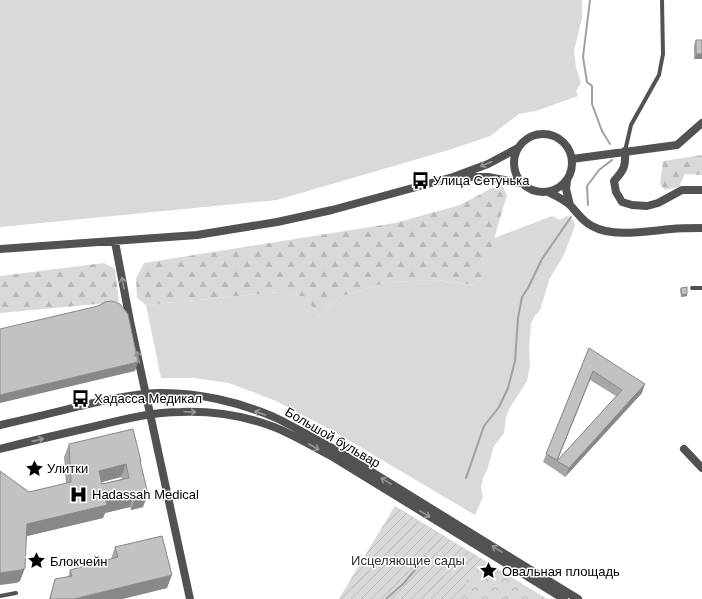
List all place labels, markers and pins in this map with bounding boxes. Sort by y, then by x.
bus stop icon: Улица Сетунька [410,170,430,190]
place label: Улица Сетунька [433,173,530,188]
bus stop icon: Хадасса Медикал [71,388,91,408]
place label: Хадасса Медикал [94,391,202,406]
place icon: Улитки [24,458,44,478]
place label: Улитки [47,461,88,476]
hospital icon: Hadassah Medical [69,484,89,504]
place label: Hadassah Medical [92,487,199,502]
place icon: Блокчейн [27,551,47,571]
place label: Блокчейн [50,554,107,569]
place icon: Овальная площадь [479,561,499,581]
place label: Овальная площадь [502,564,620,579]

